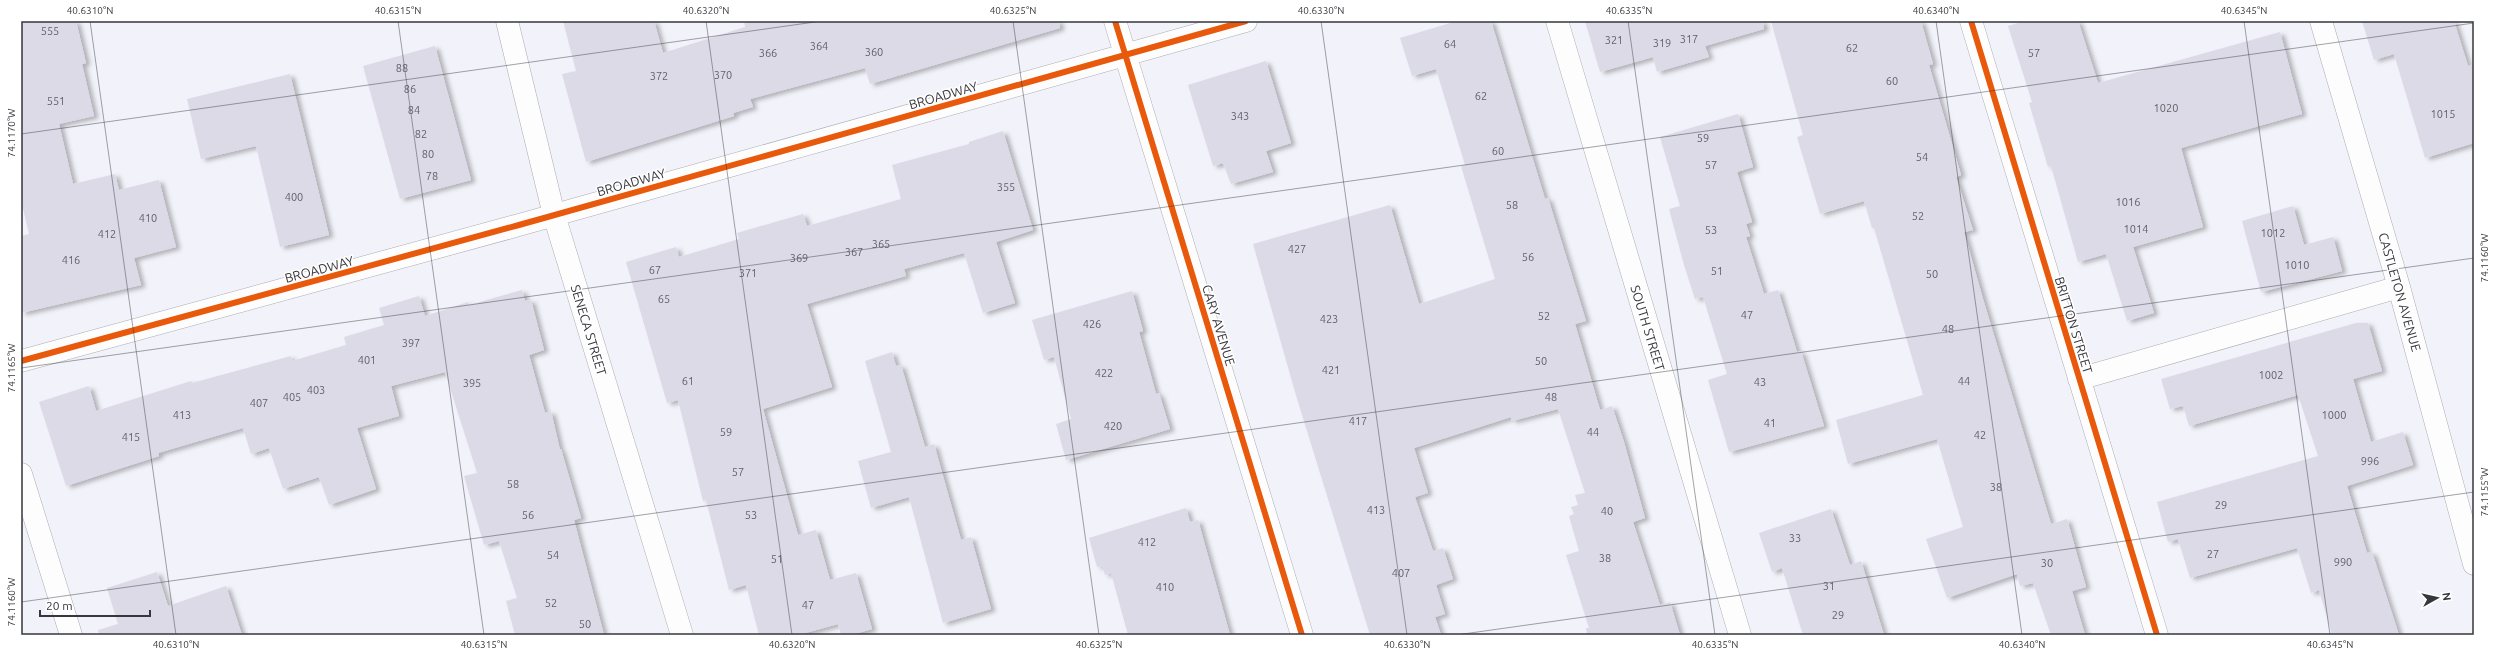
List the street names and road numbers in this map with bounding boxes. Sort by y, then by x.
street label: BROADWAY [907,78,979,111]
street label: BROADWAY [595,165,667,198]
street label: CASTLETON AVENUE [2376,231,2424,353]
street label: BROADWAY [283,253,355,285]
street label: BRITTON STREET [2053,275,2095,375]
street label: SENECA STREET [569,283,609,377]
street label: CARY AVENUE [1200,283,1238,367]
street label: SOUTH STREET [1628,283,1668,373]

